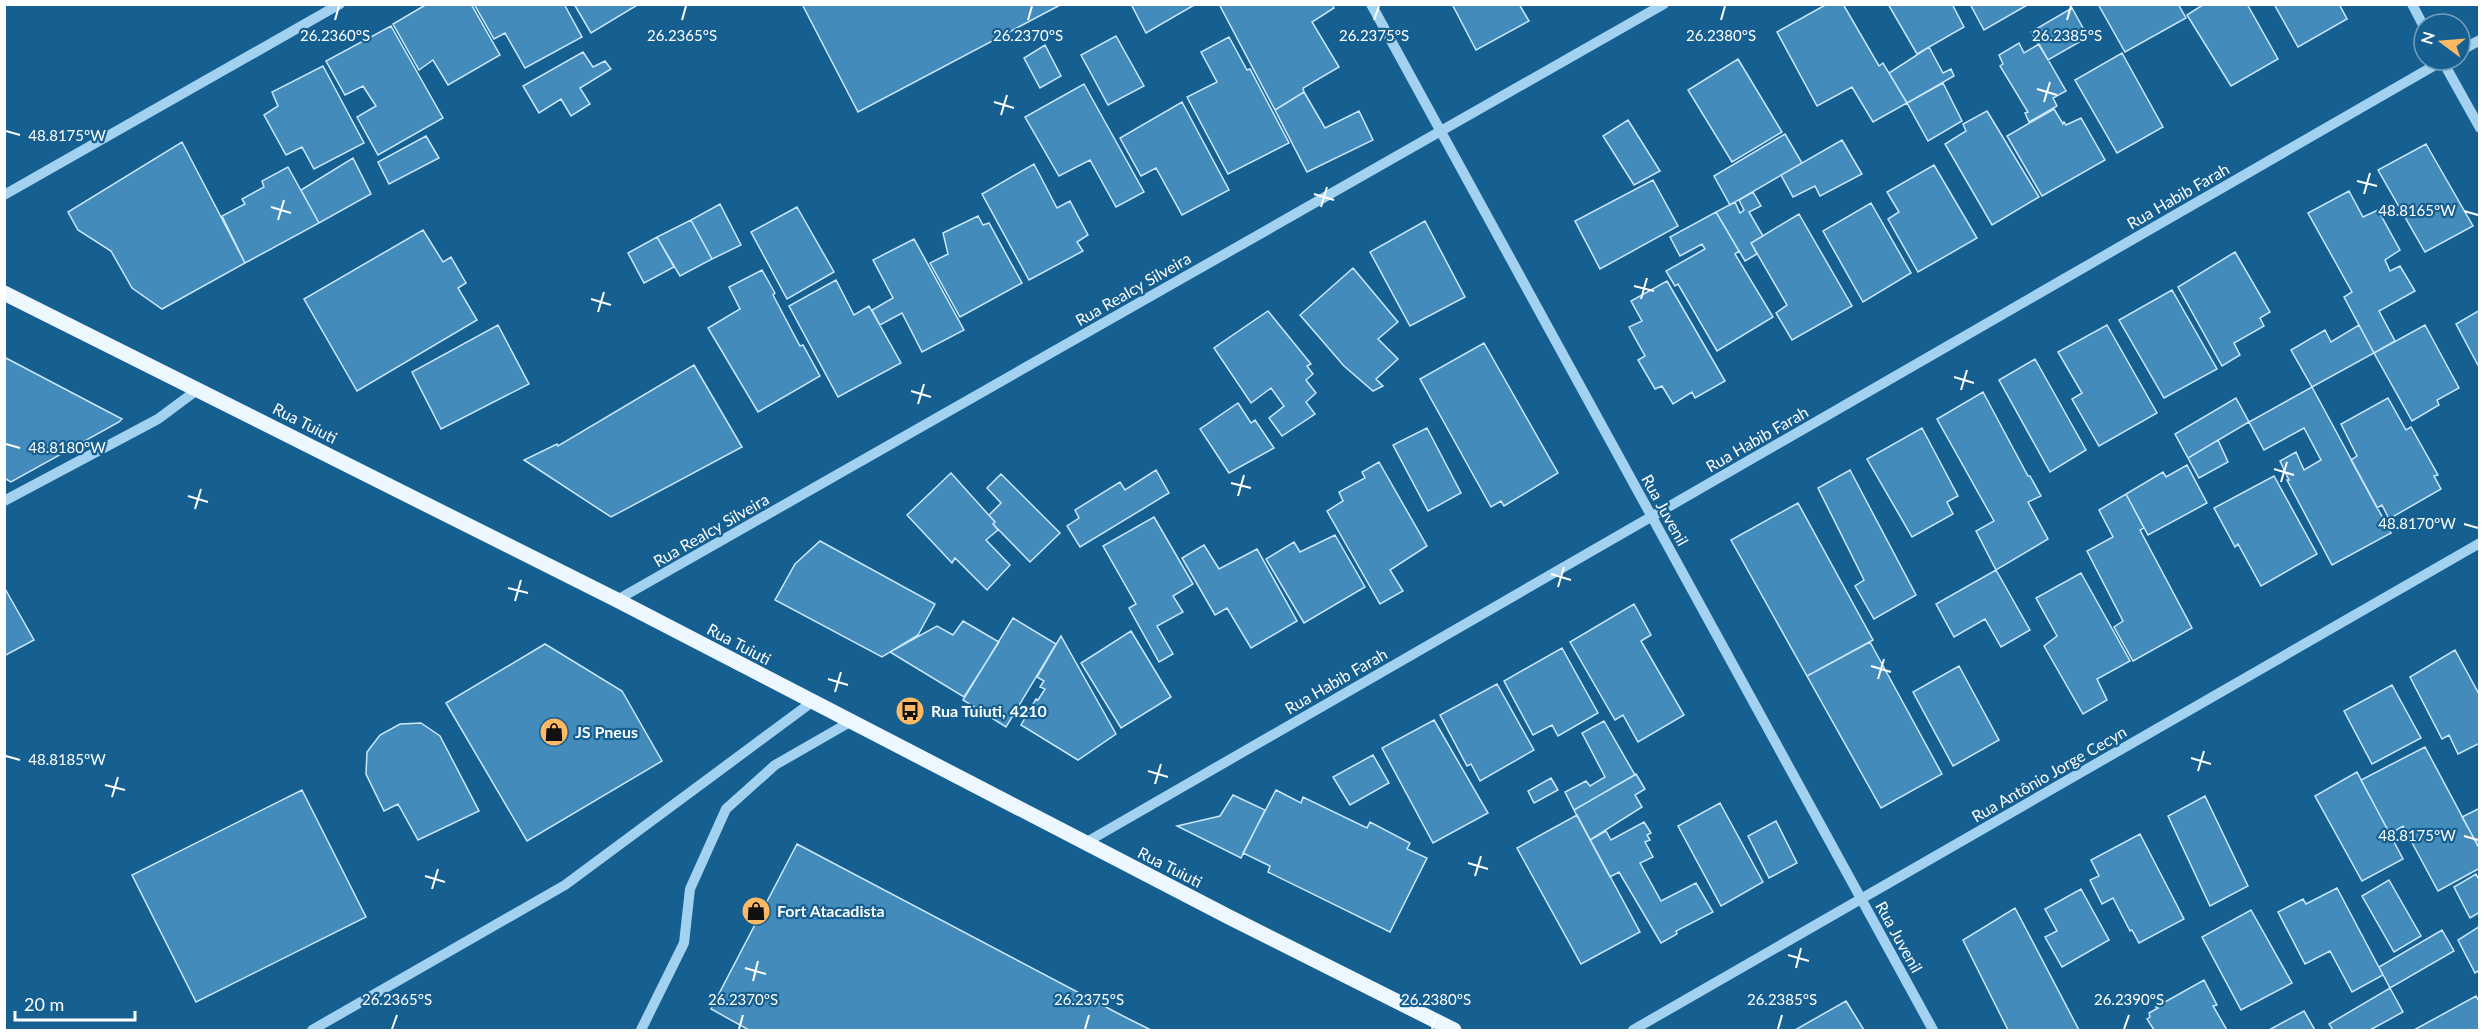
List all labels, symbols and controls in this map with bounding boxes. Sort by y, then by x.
north arrow [2412,12,2472,72]
text: 26.2360°S [300,26,370,44]
text: 26.2365°S [647,26,717,44]
text: 26.2370°S [993,26,1063,44]
text: 26.2375°S [1339,26,1409,44]
text: 26.2380°S [1686,26,1756,44]
text: 26.2385°S [2032,26,2102,44]
text: N [2416,29,2438,46]
text: 48.8175°W [28,126,106,144]
street label: Rua Habib Farah [2123,159,2232,233]
text: 48.8165°W [2378,201,2456,219]
street label: Rua Realcy Silveira [1072,248,1194,329]
street label: Rua Tuiuti [270,398,341,447]
street label: Rua Habib Farah [1702,402,1811,476]
text: 48.8180°W [28,438,106,456]
street label: Rua Juvenil [1638,471,1693,549]
street label: Rua Realcy Silveira [650,489,772,570]
text: 48.8170°W [2378,514,2456,532]
street label: Rua Tuiuti [704,619,774,668]
street label: Rua Habib Farah [1281,644,1390,718]
bus stop icon: Rua Tuiuti, 4210 [894,695,926,727]
place label: Rua Tuiuti, 4210 [931,701,1047,720]
shop icon: JS Pneus [538,716,570,748]
street label: Rua Antônio Jorge Cecyn [1968,721,2130,826]
place label: JS Pneus [575,722,638,741]
text: 48.8185°W [28,750,106,768]
text: 48.8175°W [2378,826,2456,844]
street label: Rua Tuiuti [1135,842,1206,891]
shop icon: Fort Atacadista [740,895,772,927]
street label: Rua Juvenil [1872,898,1927,976]
place label: Fort Atacadista [777,901,885,920]
scale bar [15,984,135,1022]
text: 26.2365°S [362,990,432,1008]
text: 26.2370°S [708,990,778,1008]
text: 26.2375°S [1054,990,1124,1008]
text: 26.2380°S [1401,990,1471,1008]
text: 26.2385°S [1747,990,1817,1008]
text: 26.2390°S [2094,990,2164,1008]
text: 20 m [24,993,64,1015]

